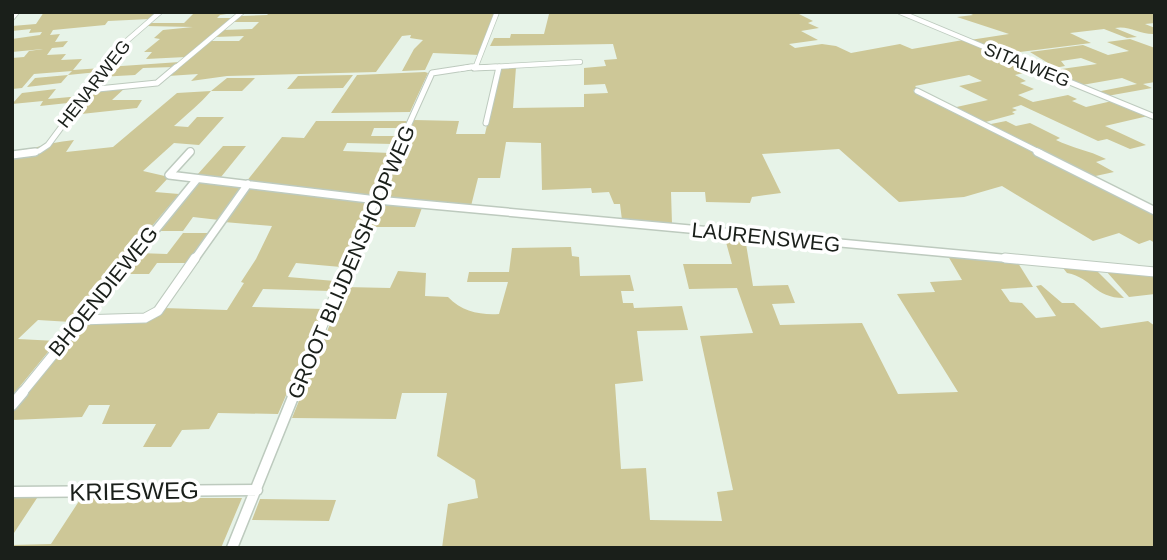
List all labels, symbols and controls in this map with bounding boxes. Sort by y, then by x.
street label: HENARWEG [54,36,134,132]
street label: SITALWEG [981,39,1073,91]
street label: GROOT BLIJDENSHOOPWEG [283,122,419,402]
street label: LAURENSWEG [691,218,841,256]
street label: BHOENDIEWEG [44,222,162,360]
street label: KRIESWEG [69,476,199,506]

